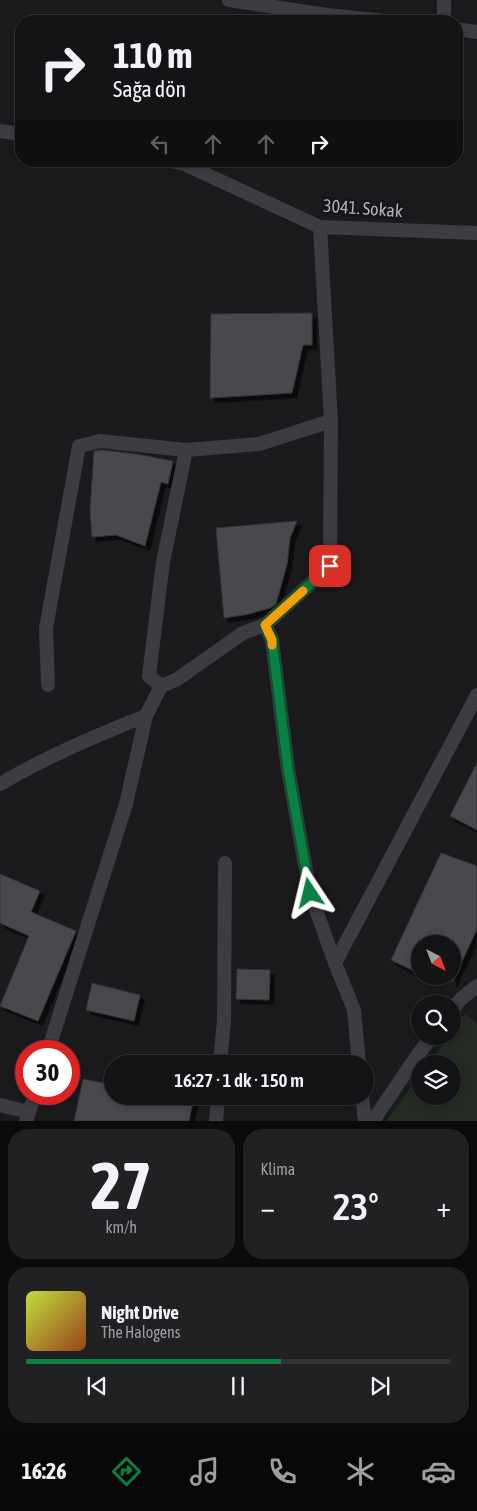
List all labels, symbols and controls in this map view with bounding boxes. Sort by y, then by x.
icon: right [30,35,95,100]
text: 110 m [113,35,192,75]
text: Sağa dön [113,76,186,102]
icon: left [146,130,174,158]
icon: ahead [199,130,227,158]
icon: ahead [252,130,280,158]
icon: right [305,130,333,158]
street label: 3041. Sokak [322,195,404,221]
pin [309,545,351,587]
icon: arrive [316,552,344,580]
position arrow [283,866,335,918]
north arrow [411,935,461,985]
map controls [411,935,461,1105]
button: search [411,995,461,1045]
speed limit sign: 30 [15,1040,80,1105]
button: layers [411,1055,461,1105]
text: 16:27 · 1 dk · 150 m [174,1069,304,1091]
text: 27 [91,1148,152,1223]
text: Klima [261,1160,295,1178]
text: 23° [333,1185,379,1228]
text: − [261,1191,275,1223]
text: + [436,1191,451,1223]
text: km/h [105,1218,137,1236]
text: Night Drive [101,1301,179,1323]
text: The Halogens [101,1323,181,1341]
icon: previous [83,1372,111,1400]
icon: pause [224,1372,252,1400]
icon: next [366,1372,394,1400]
icon: directions [109,1454,144,1489]
icon: music [187,1454,222,1489]
icon: phone [265,1454,300,1489]
icon: climate [343,1454,378,1489]
icon: car [421,1454,456,1489]
text: 16:26 [21,1458,67,1484]

